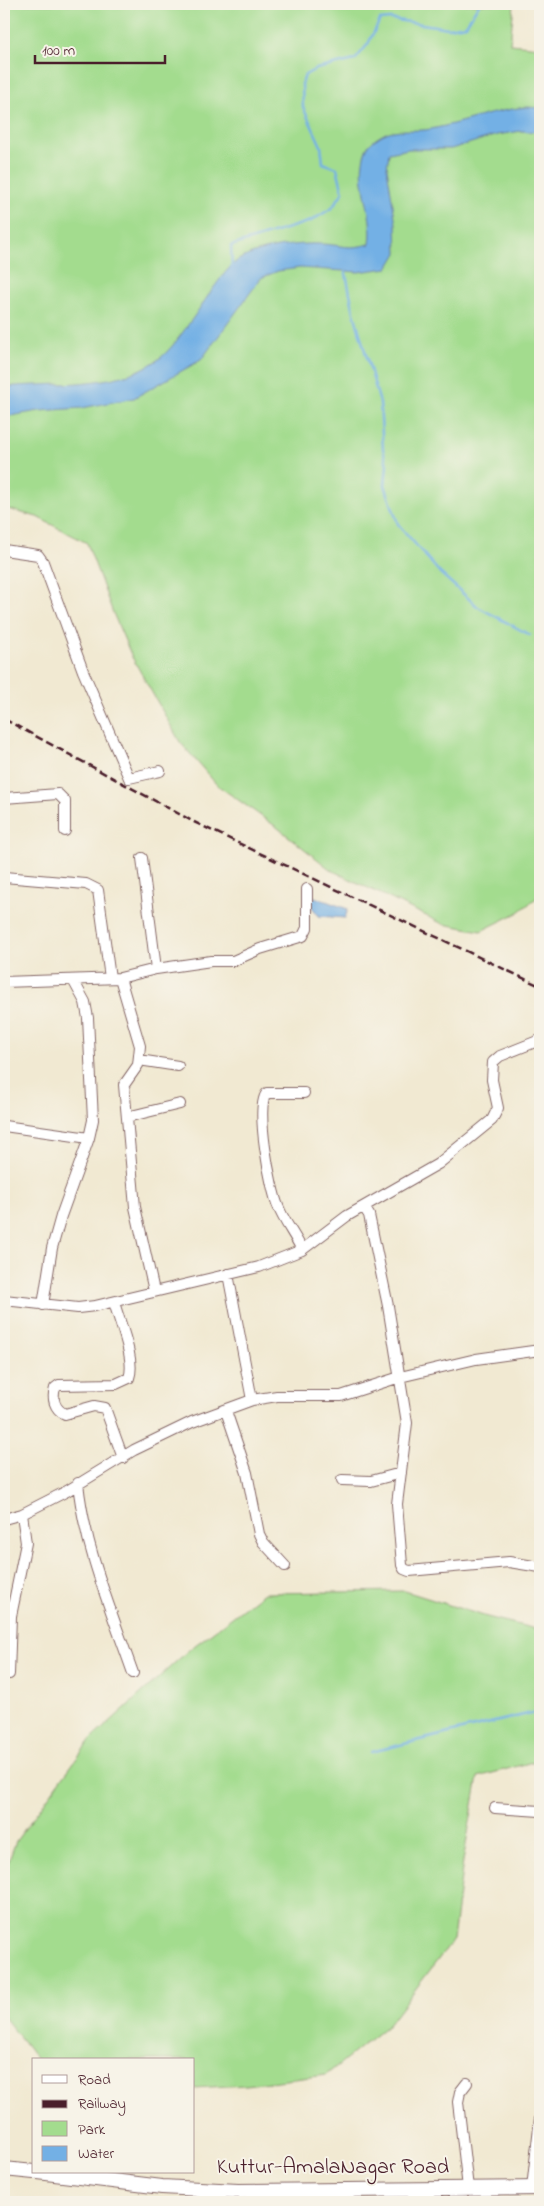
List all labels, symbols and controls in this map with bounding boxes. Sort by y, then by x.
scale bar [35,32,165,64]
text: 100 m [42,40,75,62]
legend [32,2058,195,2174]
text: Road [78,2069,111,2091]
text: Railway [78,2093,126,2116]
text: Park [78,2119,106,2141]
text: Water [78,2143,114,2165]
street label: Kuttur-AmalaNagar Road [217,2152,449,2185]

